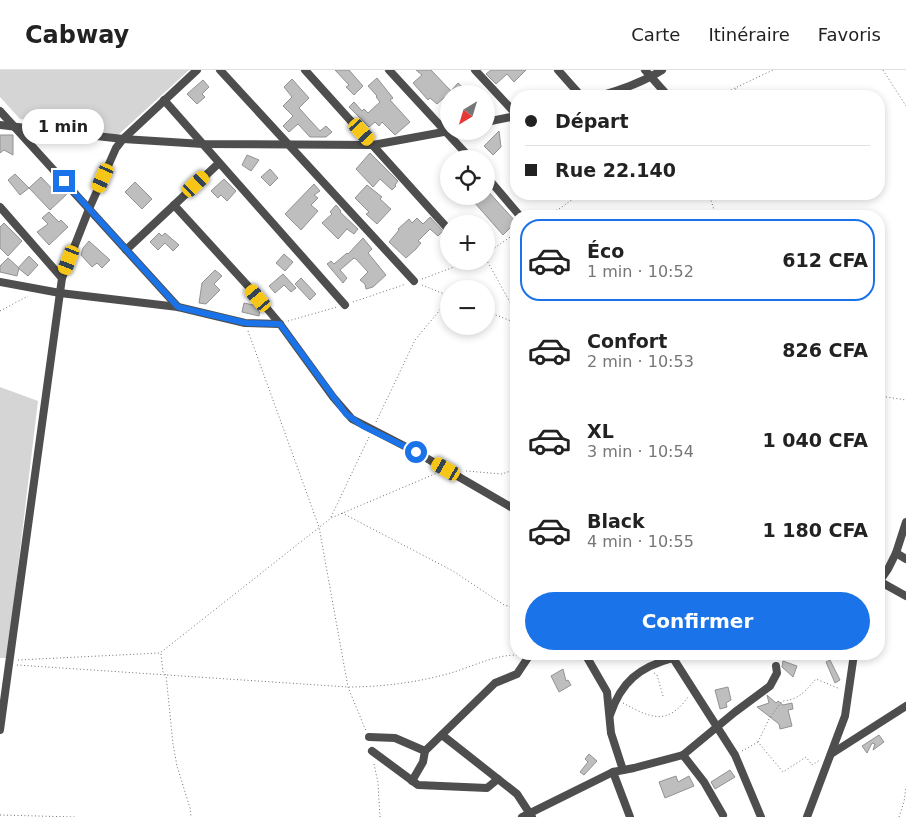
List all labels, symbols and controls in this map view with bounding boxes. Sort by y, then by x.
text: Cabway [25,21,129,49]
text: Carte [631,24,680,45]
text: Itinéraire [708,24,790,45]
text: Favoris [818,24,881,45]
north arrow [440,85,495,140]
map controls [440,85,495,335]
callout: 1 min [23,108,105,144]
text: Départ [555,110,629,132]
car [346,116,377,148]
text: 1 min [38,117,88,136]
button: locate [440,150,495,205]
text: Rue 22.140 [555,159,676,181]
car [90,161,115,195]
car [179,168,212,200]
route end [53,170,75,192]
button: + [440,215,495,270]
icon: car [527,238,572,283]
text: Éco [587,240,624,262]
car [56,243,81,277]
text: 612 CFA [782,249,868,271]
text: 1 min · 10:52 [587,262,694,281]
button: − [440,280,495,335]
car [242,282,273,314]
icon: car [527,328,572,373]
text: Confort [587,330,667,352]
text: 826 CFA [782,339,868,361]
text: 2 min · 10:53 [587,352,694,371]
icon: car [527,418,572,463]
text: XL [587,420,614,442]
text: 1 040 CFA [762,429,868,451]
route start [405,441,427,463]
text: 3 min · 10:54 [587,442,694,461]
car [429,455,462,483]
icon: car [527,508,572,553]
text: Black [587,510,645,532]
text: 1 180 CFA [762,519,868,541]
text: 4 min · 10:55 [587,532,694,551]
button: Confirmer [525,592,870,650]

